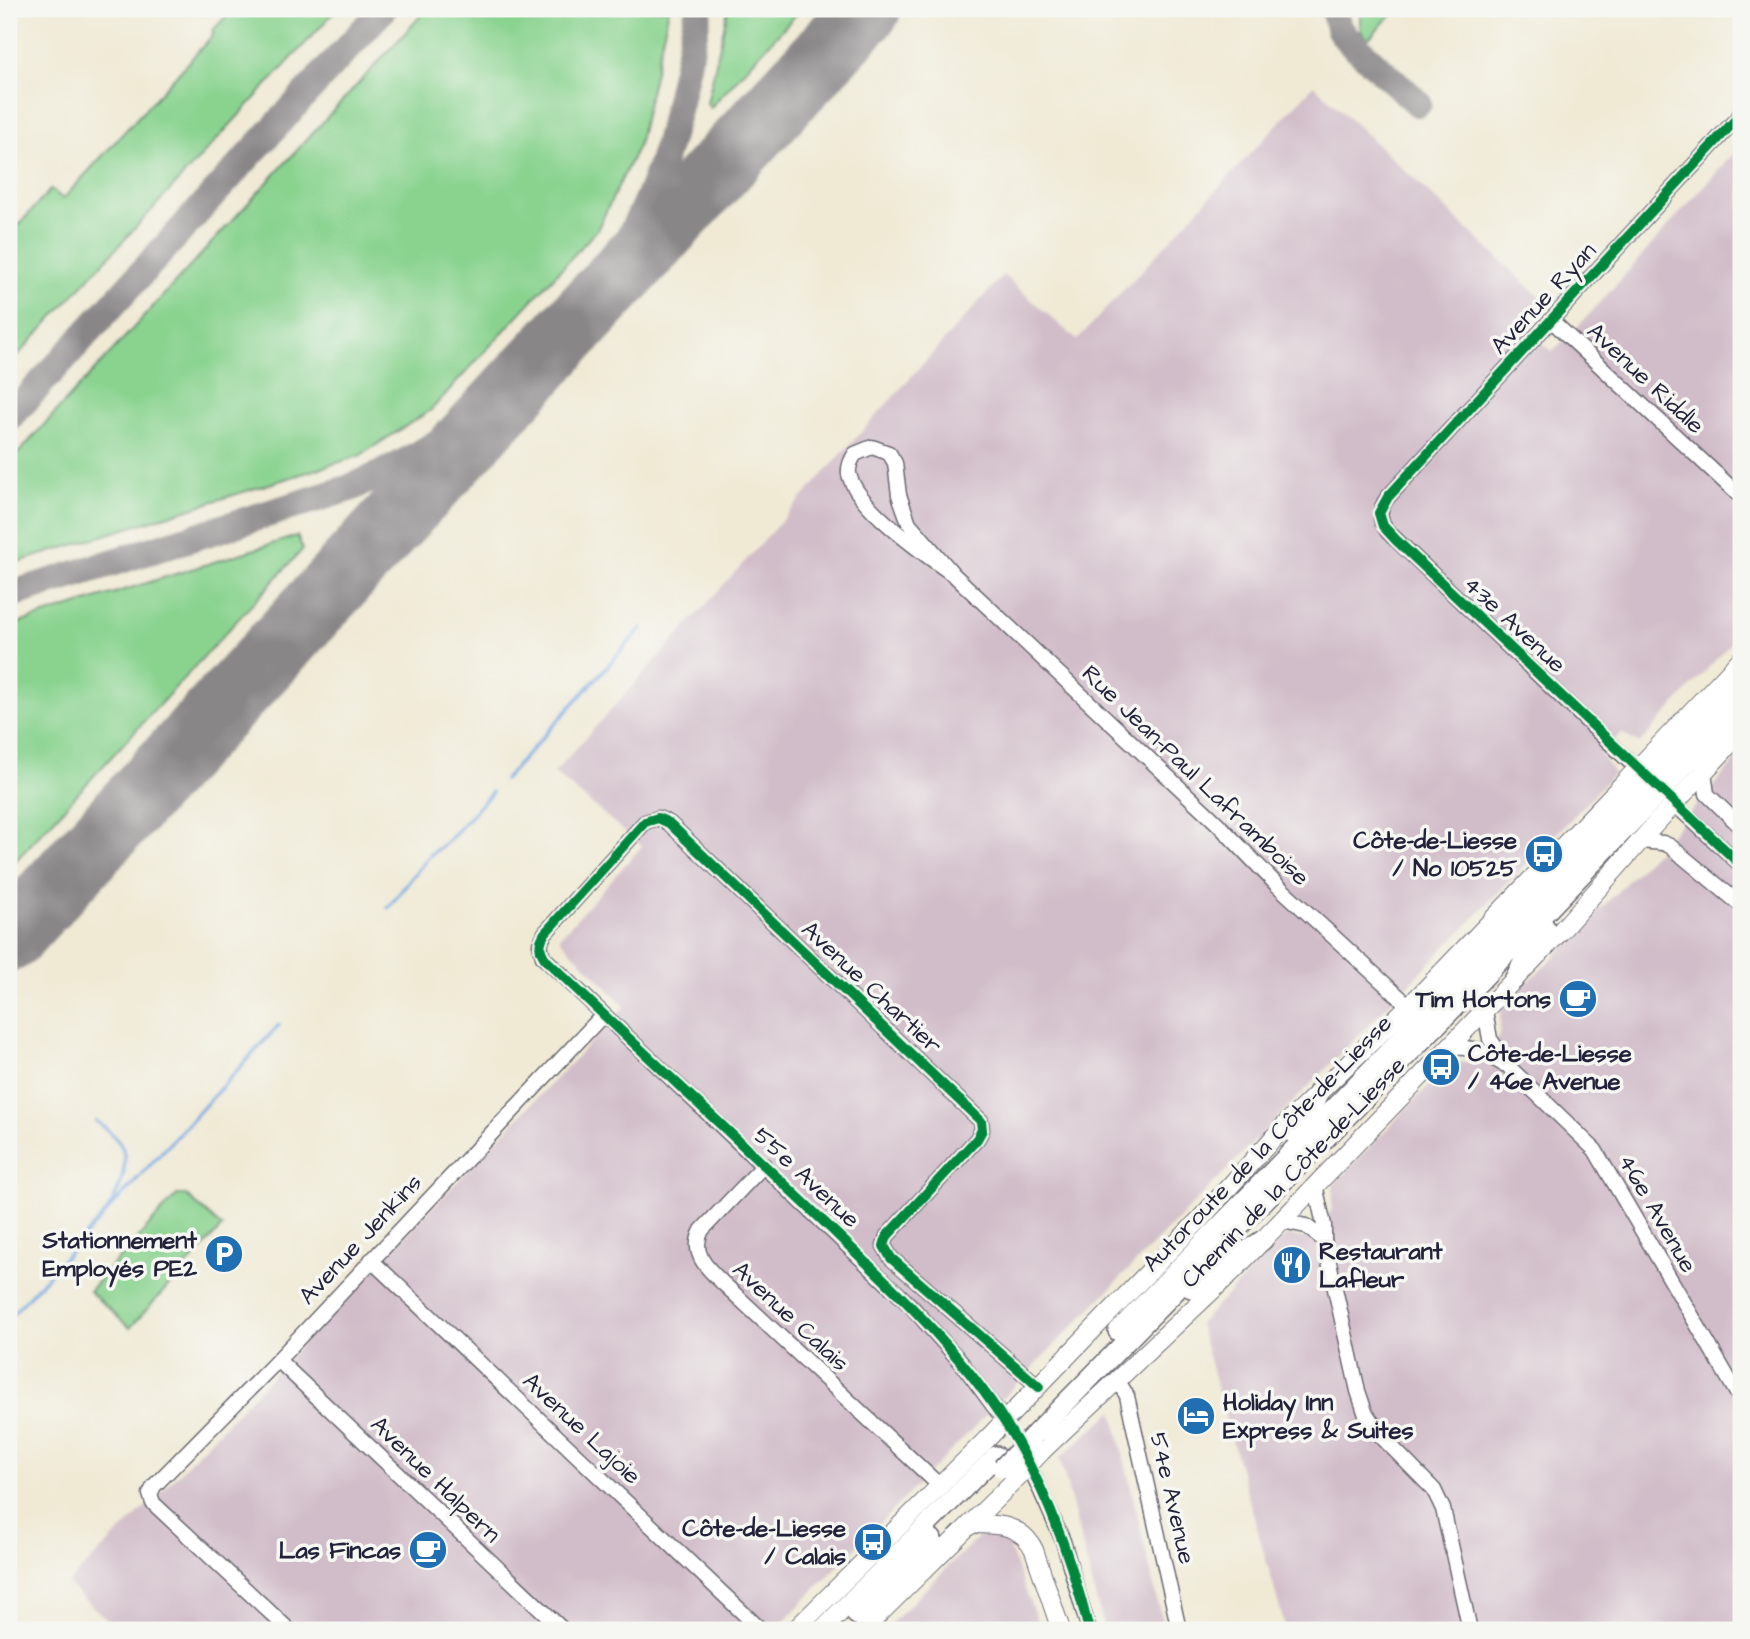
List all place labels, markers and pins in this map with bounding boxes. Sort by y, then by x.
place label: Côte-de-Liesse / No 10525 [1353,824,1518,886]
bus stop icon: Côte-de-Liesse / No 10525 [1523,833,1565,875]
cafe icon: Tim Hortons [1557,978,1599,1020]
place label: Tim Hortons [1415,983,1551,1017]
place label: Côte-de-Liesse / 46e Avenue [1468,1037,1632,1099]
bus stop icon: Côte-de-Liesse / 46e Avenue [1420,1046,1462,1088]
place label: Stationnement Employés PE2 [41,1224,197,1288]
parking icon: Stationnement Employés PE2 [203,1233,245,1275]
place label: Restaurant Lafleur [1319,1235,1443,1297]
restaurant icon: Restaurant Lafleur [1271,1244,1313,1286]
place label: Holiday Inn Express & Suites [1223,1386,1413,1448]
hotel icon: Holiday Inn Express & Suites [1175,1395,1217,1437]
place label: Côte-de-Liesse / Calais [682,1512,846,1574]
bus stop icon: Côte-de-Liesse / Calais [852,1521,894,1563]
cafe icon: Las Fincas [407,1529,449,1571]
place label: Las Fincas [279,1534,401,1568]

